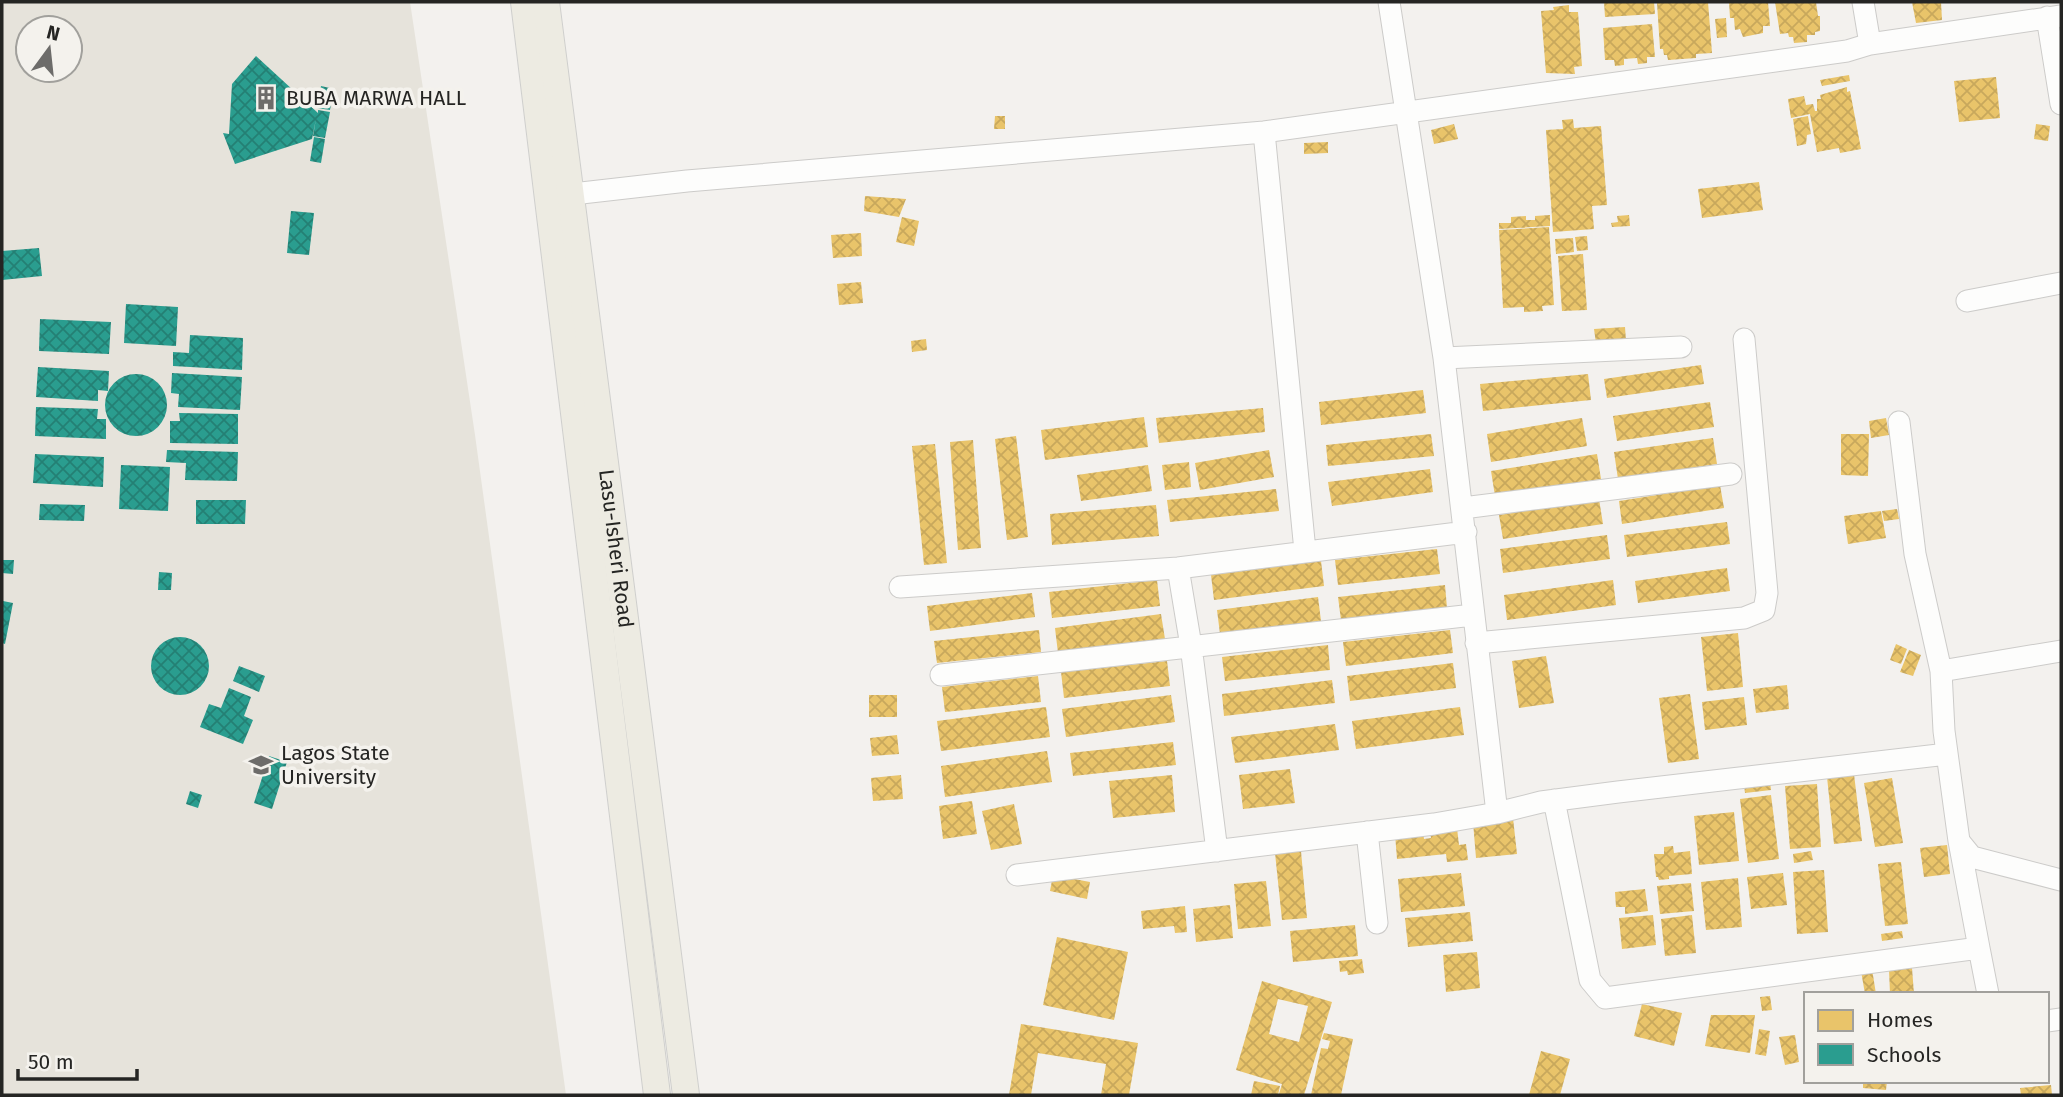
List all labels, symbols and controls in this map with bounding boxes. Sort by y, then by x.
north arrow [14,14,84,84]
text: N [44,20,62,46]
building icon: BUBA MARWA HALL [252,84,280,112]
place label: BUBA MARWA HALL [286,85,467,111]
street label: Lasu-Isheri Road [593,468,639,629]
place label: Lagos State University [281,740,390,790]
school or university icon: Lagos State University [247,751,275,779]
legend [1804,992,2049,1083]
text: Homes [1867,1007,1933,1033]
scale bar [18,1038,136,1082]
text: Schools [1867,1042,1941,1068]
text: 50 m [28,1049,74,1075]

